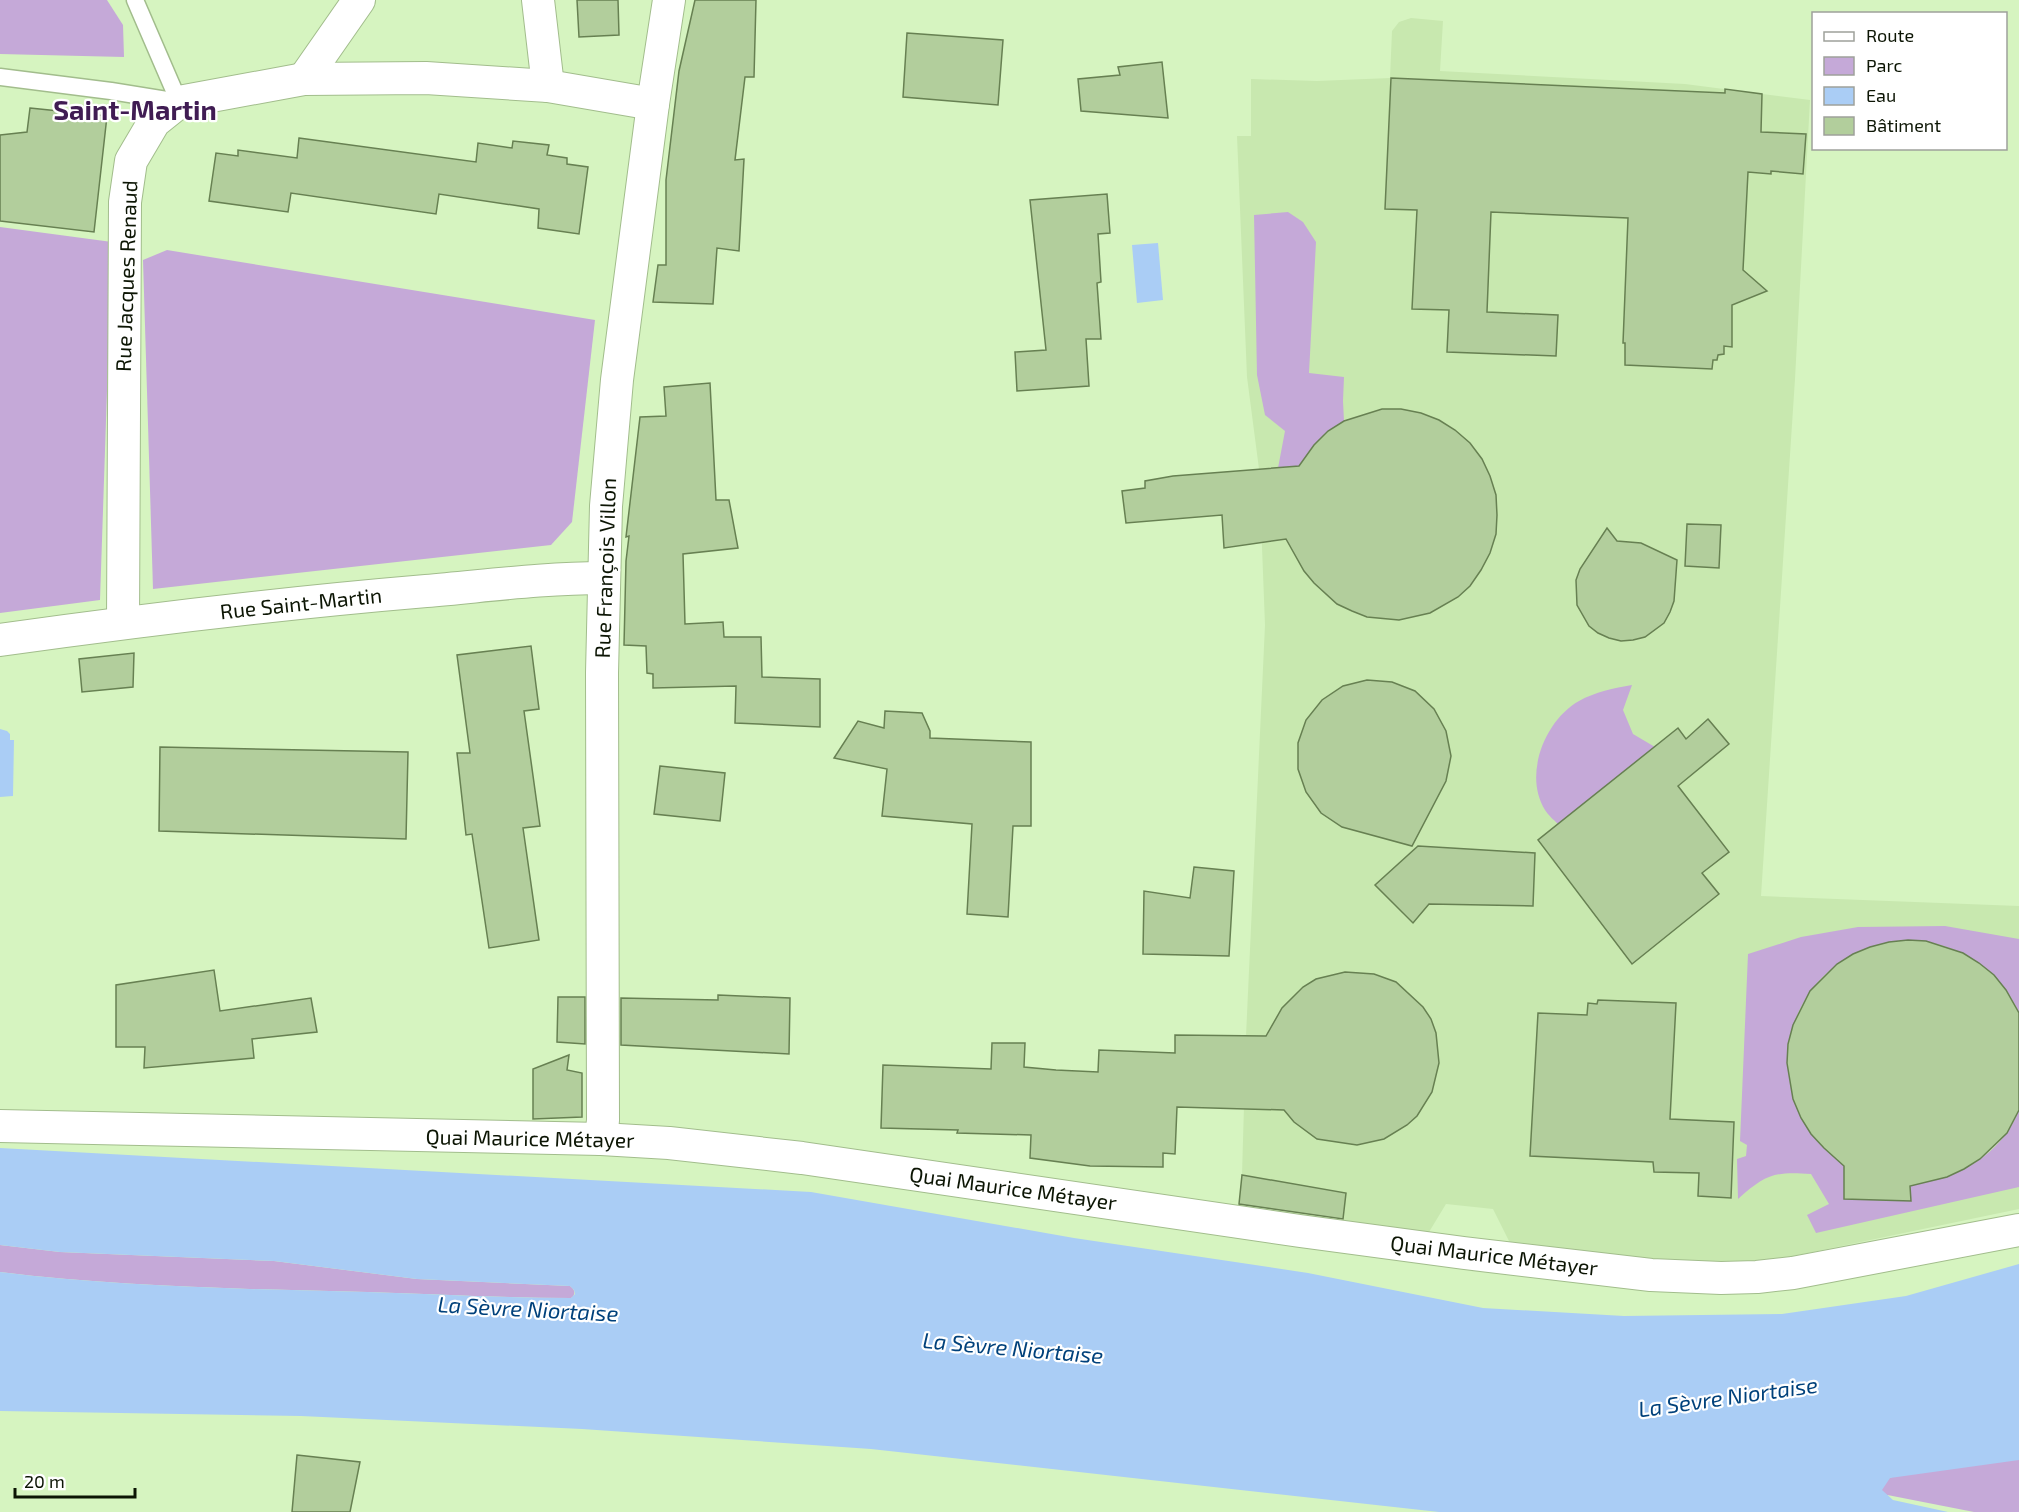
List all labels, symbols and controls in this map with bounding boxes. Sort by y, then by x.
legend [1812,12,2007,150]
text: Route [1866,24,1914,46]
text: Parc [1866,54,1902,76]
text: Eau [1866,84,1896,106]
district label: Saint-Martin [53,93,217,125]
text: Bâtiment [1866,114,1941,136]
street label: Rue Jacques Renaud [110,180,141,372]
street label: Rue François Villon [589,477,622,659]
street label: Rue Saint-Martin [219,582,383,623]
street label: Quai Maurice Métayer [425,1123,635,1153]
street label: Quai Maurice Métayer [908,1161,1119,1216]
street label: Quai Maurice Métayer [1389,1229,1600,1281]
water label: La Sèvre Niortaise [437,1290,619,1326]
water label: La Sèvre Niortaise [922,1326,1105,1368]
water label: La Sèvre Niortaise [1636,1371,1820,1421]
scale bar [15,1461,135,1499]
text: 20 m [24,1470,65,1492]

